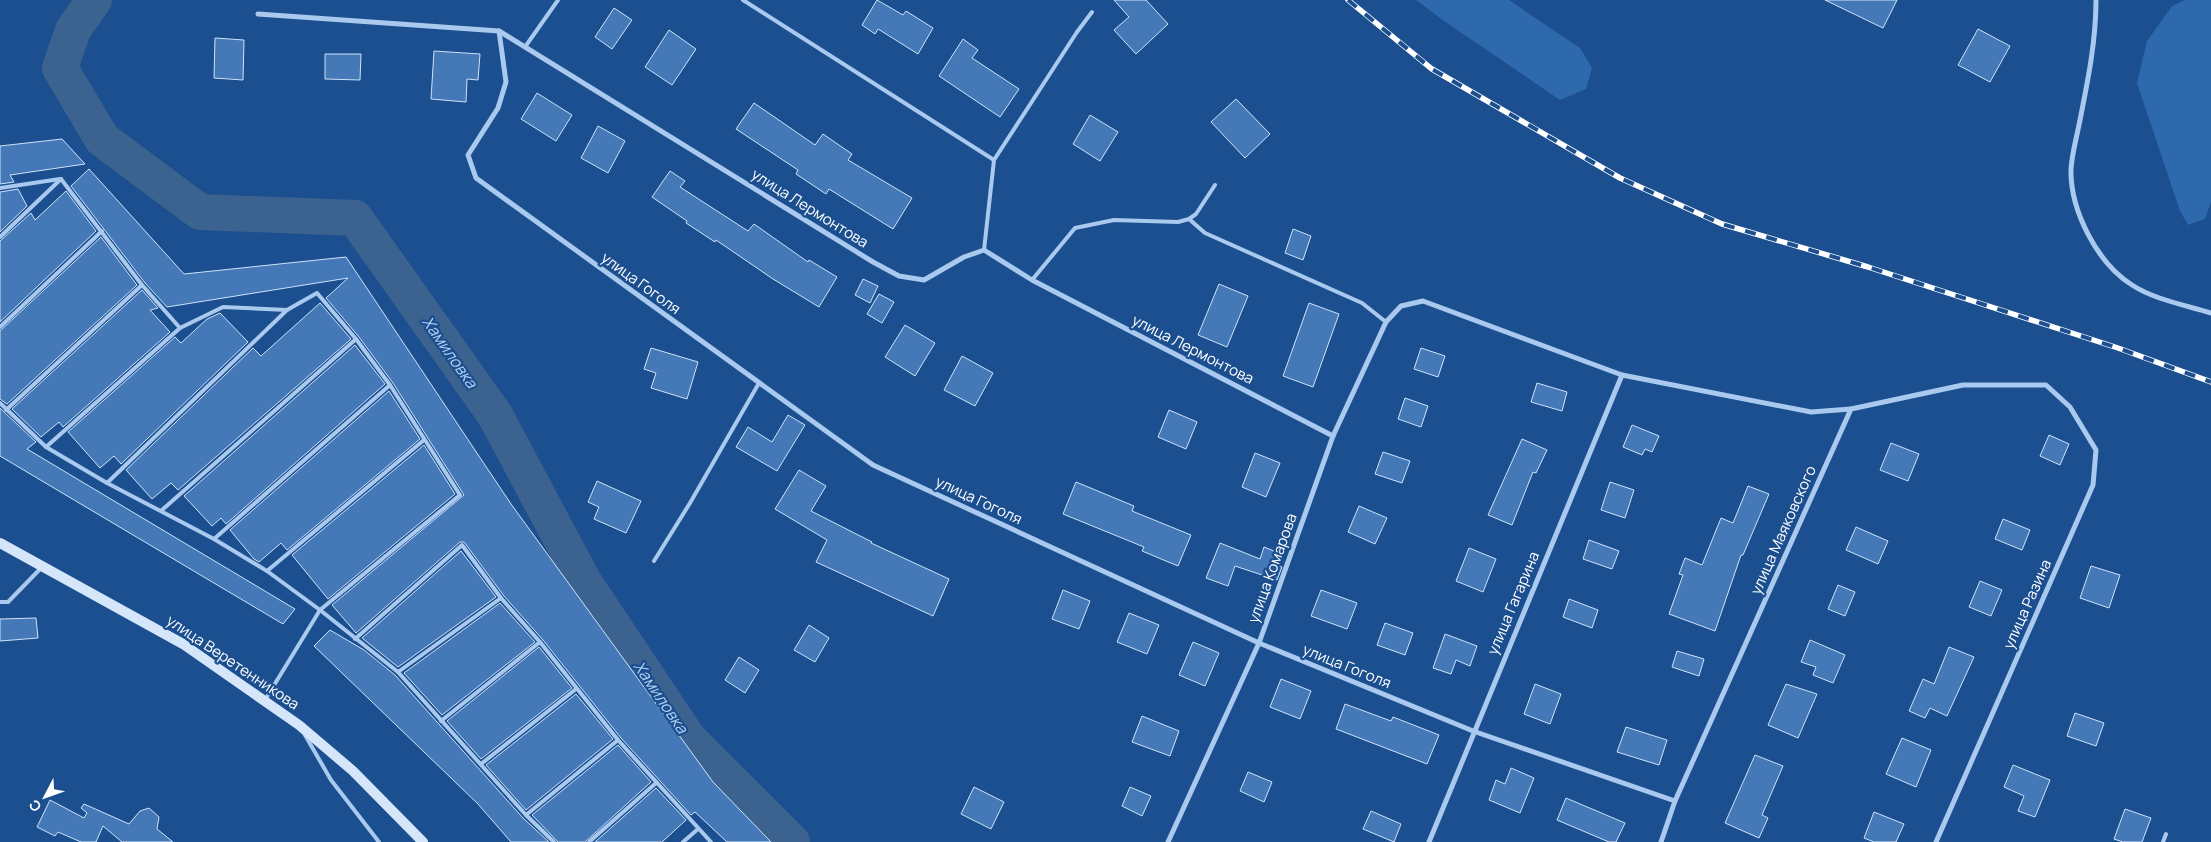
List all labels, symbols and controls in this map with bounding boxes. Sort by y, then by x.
street label: улица Лермонтова [747,164,873,252]
street label: улица Гоголя [597,247,685,319]
street label: улица Лермонтова [1128,309,1258,389]
water label: Хамиловка [417,312,483,393]
street label: улица Маяковского [1745,462,1821,598]
street label: улица Гоголя [932,471,1026,529]
street label: улица Комарова [1242,510,1302,626]
street label: улица Гагарина [1482,548,1544,658]
street label: улица Разина [1998,556,2056,652]
street label: улица Веретенникова [162,610,304,714]
street label: улица Гоголя [1300,639,1394,693]
water label: Хамиловка [629,657,694,738]
north arrow [20,772,70,822]
text: С [24,796,45,816]

